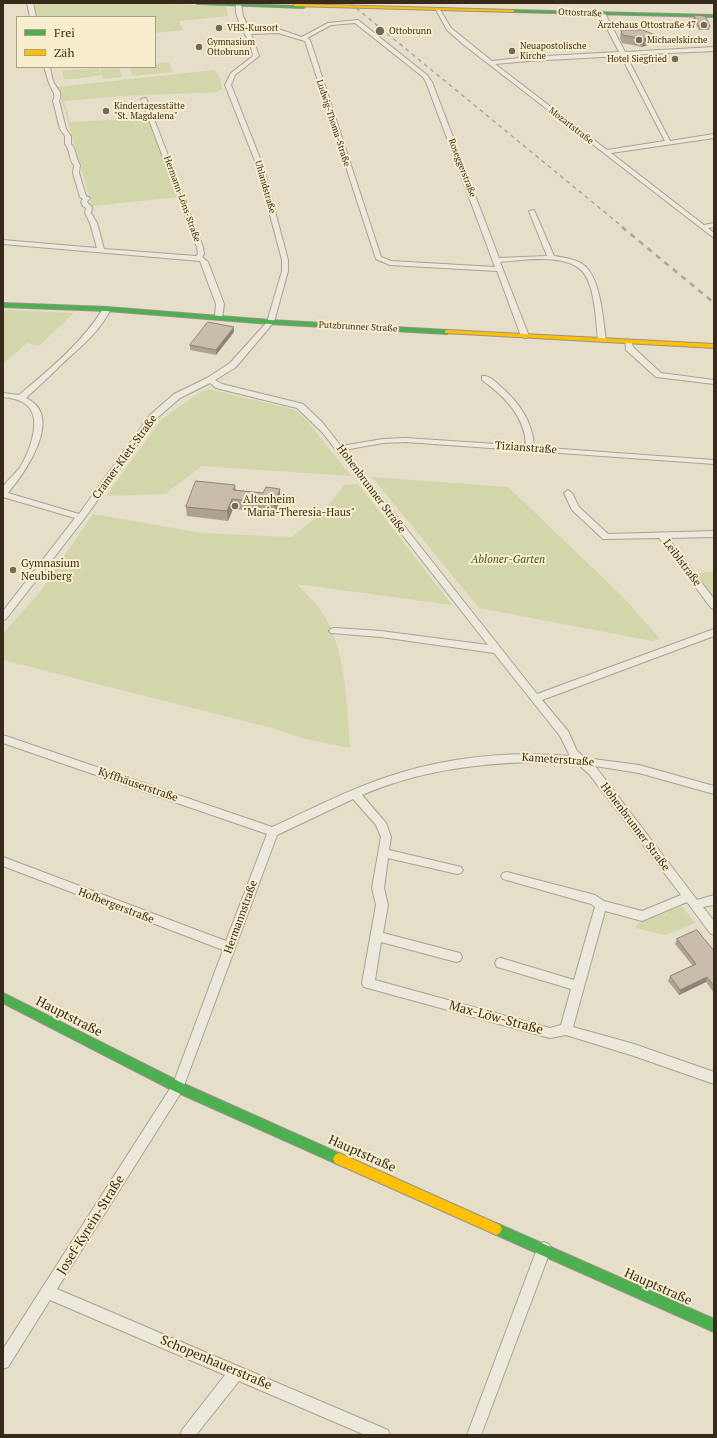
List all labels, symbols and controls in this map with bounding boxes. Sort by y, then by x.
street label: Ottostraße [558,7,602,19]
legend [16,16,156,68]
place label: Ärztehaus Ottostraße 47 [597,20,696,30]
marker: Ärztehaus Ottostraße 47 [699,20,709,30]
marker: VHS-Kursort [214,23,224,33]
place label: VHS-Kursort [227,23,278,33]
text: Frei [54,25,75,40]
marker: Ottobrunn [374,25,386,37]
place label: Ottobrunn [389,26,432,36]
marker: Michaelskirche [634,35,644,45]
place label: Michaelskirche [647,35,707,45]
place label: Gymnasium Ottobrunn [207,37,255,58]
place label: Neuapostolische Kirche [520,41,586,62]
marker: Gymnasium Ottobrunn [194,42,204,52]
text: Zäh [54,45,74,60]
marker: Neuapostolische Kirche [507,46,517,56]
place label: Hotel Siegfried [607,54,667,64]
marker: Hotel Siegfried [670,54,680,64]
street label: Ludwig-Thoma-Straße [314,78,352,168]
place label: Kindertagesstätte "St. Magdalena" [114,101,185,122]
street label: Mozartstraße [546,105,596,147]
marker: Kindertagesstätte "St. Magdalena" [101,106,111,116]
street label: Roseggerstraße [446,137,478,199]
street label: Hermann-Löns-Straße [161,154,203,244]
street label: Uhlandstraße [252,159,278,215]
street label: Putzbrunner Straße [318,320,398,334]
street label: Cramer-Klett-Straße [90,412,160,502]
street label: Tizianstraße [495,439,557,457]
street label: Hohenbrunner Straße [334,442,408,536]
place label: Altenheim "Maria-Theresia-Haus" [243,493,355,519]
marker: Altenheim "Maria-Theresia-Haus" [230,501,240,511]
street label: Leiblstraße [660,537,704,589]
park label: Abloner-Garten [471,553,545,567]
place label: Gymnasium Neubiberg [21,557,80,583]
marker: Gymnasium Neubiberg [8,565,18,575]
street label: Kameterstraße [521,751,595,769]
street label: Kyffhäuserstraße [96,765,180,805]
street label: Hohenbrunner Straße [598,780,672,874]
street label: Hermannstraße [222,879,260,955]
street label: Hofbergerstraße [76,885,156,927]
street label: Hauptstraße [33,994,105,1040]
street label: Max-Löw-Straße [447,998,545,1038]
street label: Hauptstraße [326,1132,398,1176]
street label: Josef-Kyrein-Straße [54,1172,128,1278]
street label: Hauptstraße [622,1265,694,1309]
street label: Schopenhauerstraße [158,1332,274,1394]

